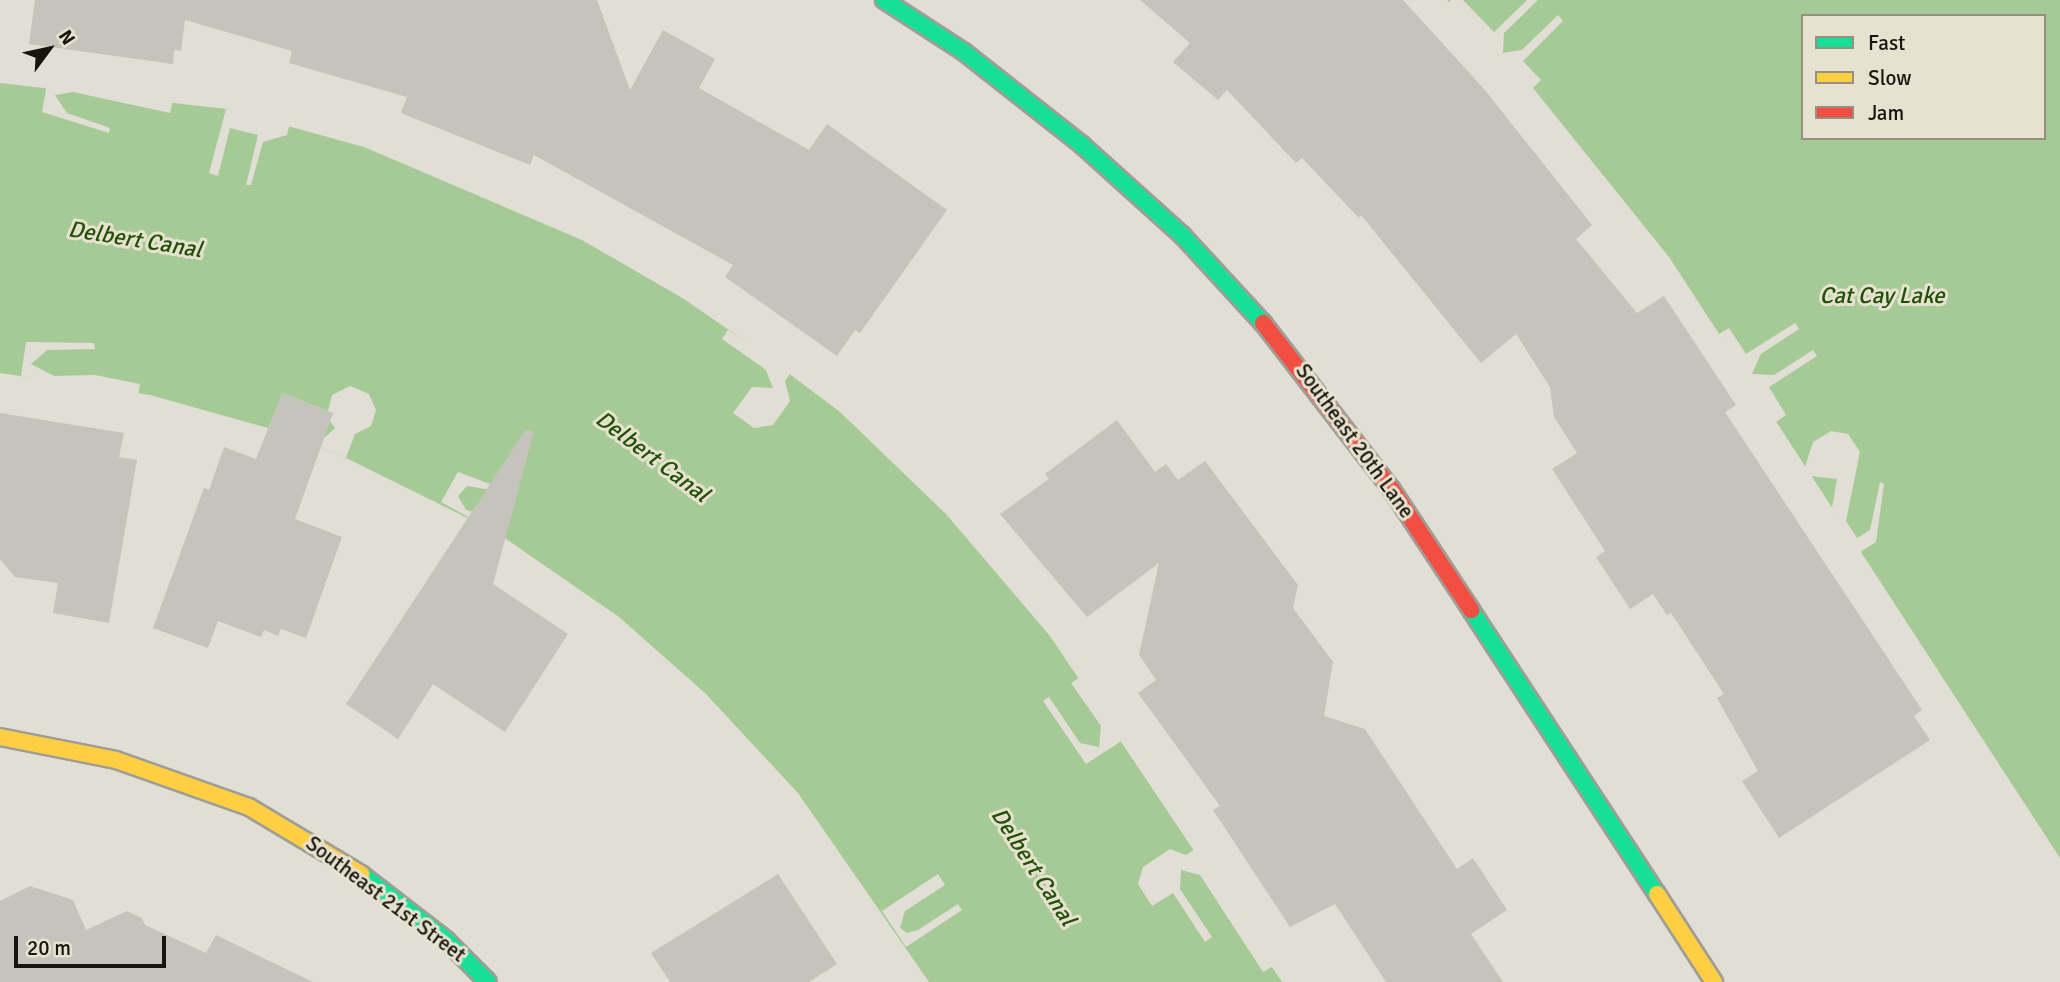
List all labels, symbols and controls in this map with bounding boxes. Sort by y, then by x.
north arrow [14,14,84,84]
legend [1801,14,2046,140]
text: N [53,25,80,50]
text: Fast [1868,30,1905,56]
text: Slow [1868,65,1912,91]
text: Jam [1868,100,1904,126]
water label: Delbert Canal [66,216,204,264]
water label: Cat Cay Lake [1819,282,1945,310]
street label: Southeast 20th Lane [1291,359,1419,523]
water label: Delbert Canal [590,405,714,509]
water label: Delbert Canal [985,803,1081,931]
street label: Southeast 21st Street [301,831,471,967]
scale bar [18,922,170,966]
text: 20 m [27,935,71,961]

